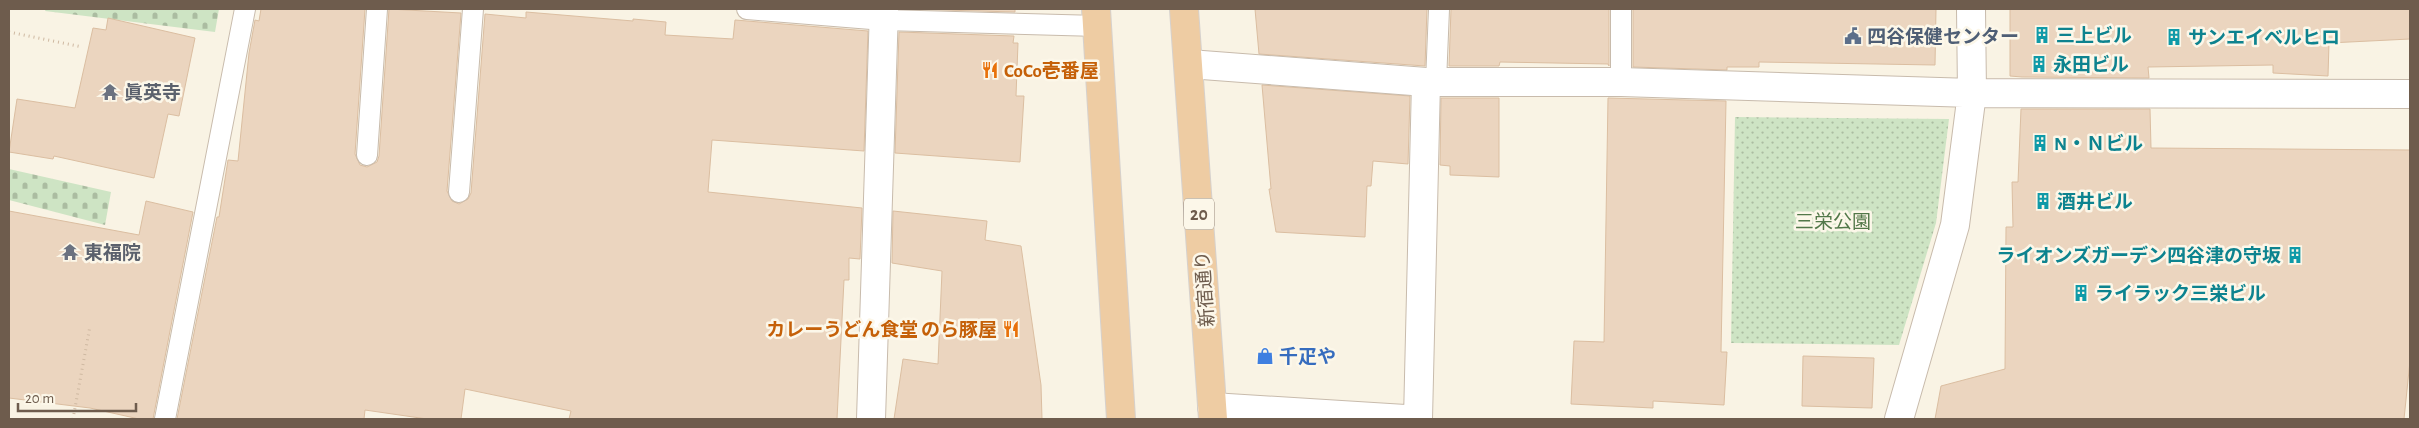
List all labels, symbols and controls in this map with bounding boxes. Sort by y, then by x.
building icon: 三上ビル [2032,25,2052,45]
place label: 三上ビル [2056,25,2132,46]
public building icon: 四谷保健センター [1843,26,1863,46]
place label: 四谷保健センター [1867,26,2019,47]
building icon: サンエイベルヒロ [2164,27,2184,47]
place label: サンエイベルヒロ [2188,28,2340,48]
building icon: 永田ビル [2029,54,2049,74]
place label: 永田ビル [2053,54,2129,75]
restaurant icon: CoCo壱番屋 [980,60,1000,80]
place label: CoCo壱番屋 [1004,60,1099,81]
temple icon: 眞英寺 [100,82,120,102]
place label: 眞英寺 [124,83,181,103]
building icon: N・Ｎビル [2030,133,2050,153]
place label: N・Ｎビル [2054,133,2143,154]
building icon: 酒井ビル [2033,191,2053,211]
place label: 酒井ビル [2057,191,2133,212]
road number: 20 [1184,198,1214,230]
park label: 三栄公園 [1795,212,1871,232]
temple icon: 東福院 [60,242,80,262]
place label: 東福院 [84,243,141,263]
place label: ライオンズガーデン四谷津の守坂 [1996,245,2281,266]
building icon: ライオンズガーデン四谷津の守坂 [2285,245,2305,265]
street label: 新宿通り [1192,250,1218,328]
building icon: ライラック三栄ビル [2071,283,2091,303]
place label: ライラック三栄ビル [2095,283,2266,304]
place label: カレーうどん食堂 のら豚屋 [766,319,997,340]
restaurant icon: カレーうどん食堂 のら豚屋 [1001,319,1021,339]
shop icon: 千疋や [1255,346,1275,366]
place label: 千疋や [1279,346,1336,367]
scale bar [18,380,135,412]
text: 20 m [25,391,54,406]

